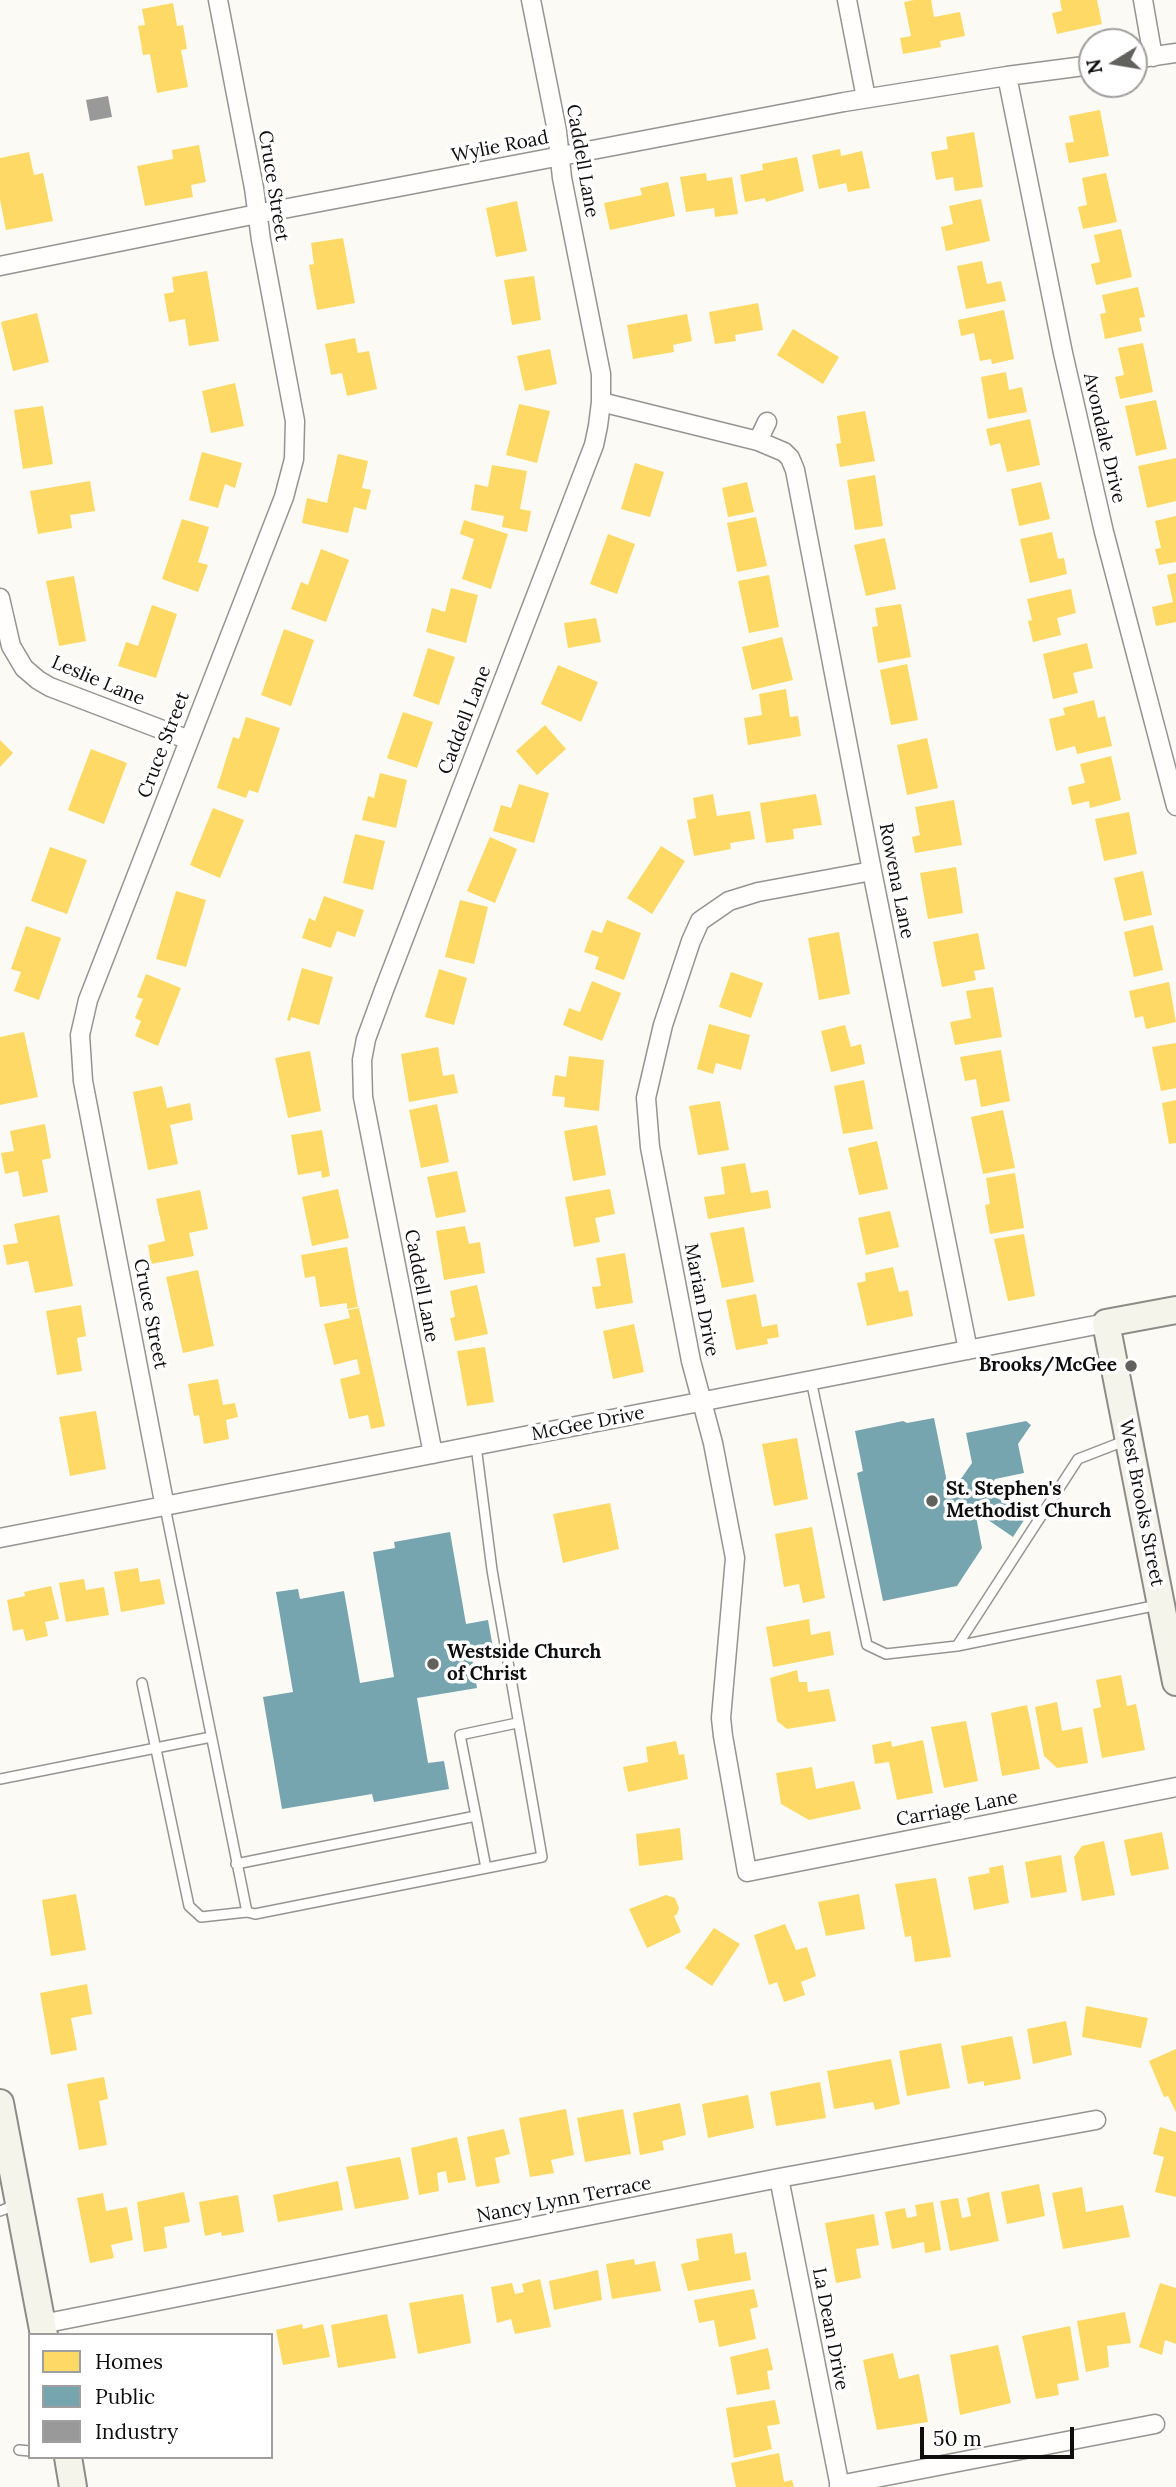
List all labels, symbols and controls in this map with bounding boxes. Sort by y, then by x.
north arrow [1078,28,1148,98]
text: N [1081,57,1108,76]
street label: Caddell Lane [561,103,603,219]
street label: Wylie Road [450,126,550,168]
street label: Cruce Street [253,129,293,243]
street label: Avondale Drive [1078,371,1130,505]
street label: Leslie Lane [48,651,148,711]
street label: Caddell Lane [434,662,496,778]
street label: Cruce Street [133,689,195,801]
street label: Rowena Lane [874,821,918,941]
street label: Caddell Lane [399,1228,443,1344]
street label: Marian Drive [679,1242,723,1358]
street label: Cruce Street [128,1257,172,1371]
place label: Brooks/McGee [979,1355,1117,1377]
marker: Brooks/McGee [1123,1358,1139,1374]
street label: McGee Drive [529,1402,647,1446]
street label: West Brooks Street [1114,1418,1168,1588]
place label: St. Stephen's Methodist Church [946,1479,1111,1523]
marker: St. Stephen's Methodist Church [924,1493,940,1509]
place label: Westside Church of Christ [447,1642,601,1686]
marker: Westside Church of Christ [425,1656,441,1672]
street label: Carriage Lane [894,1786,1020,1832]
street label: Nancy Lynn Terrace [475,2172,653,2228]
street label: La Dean Drive [807,2266,853,2392]
legend [28,2333,273,2459]
text: Homes [95,2348,163,2375]
text: Public [95,2383,155,2410]
scale bar [924,2414,1078,2458]
text: Industry [95,2418,178,2445]
text: 50 m [933,2425,982,2452]

